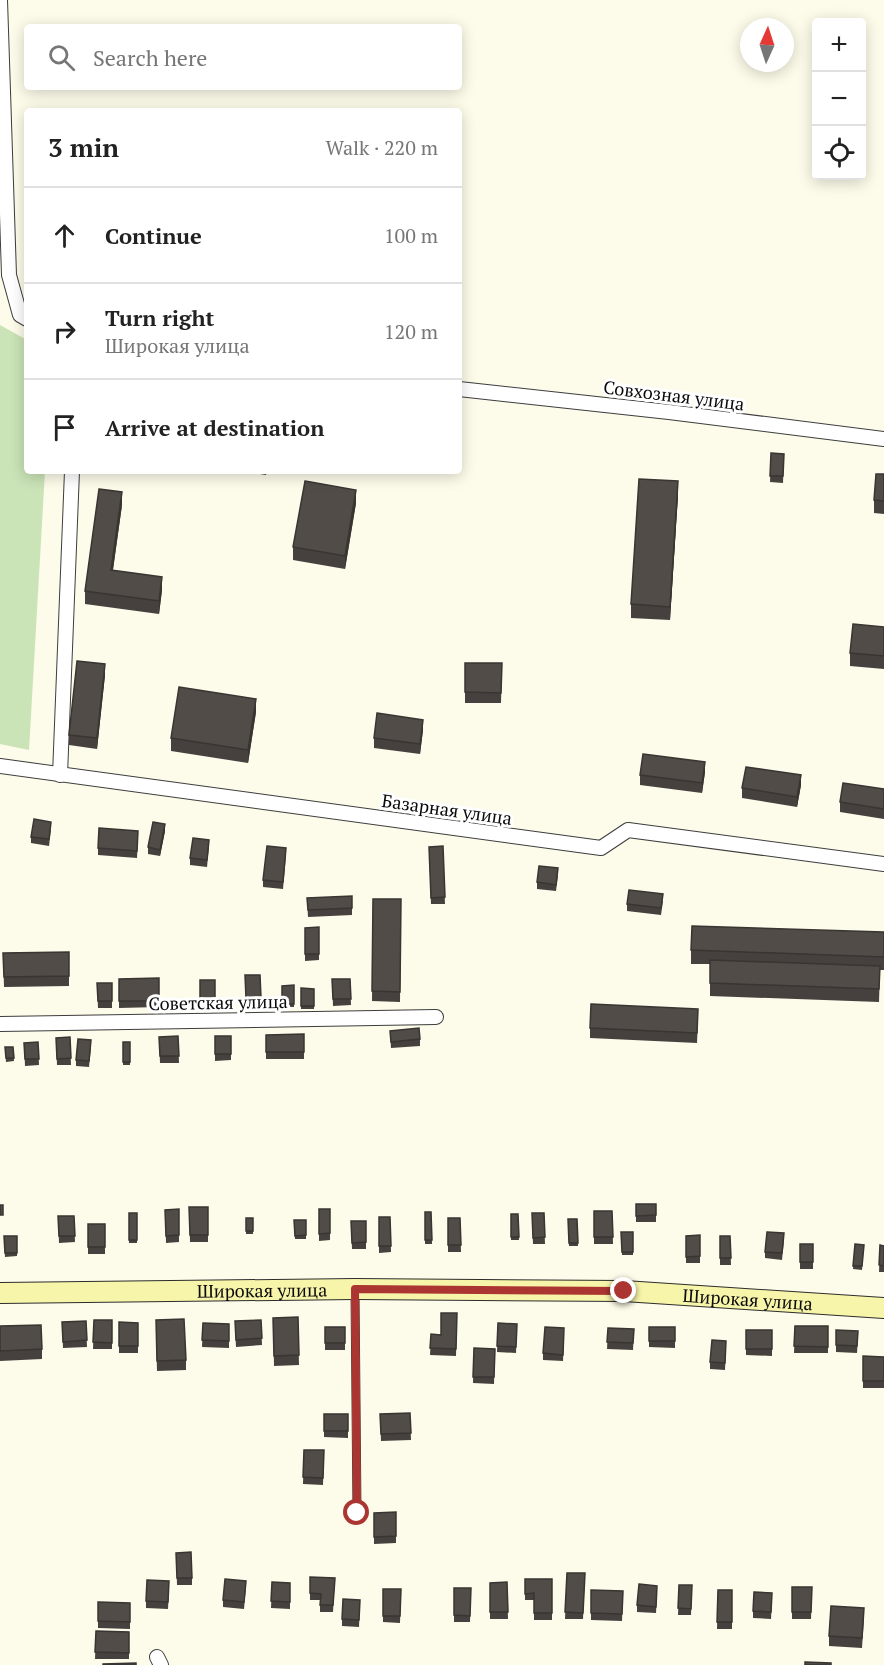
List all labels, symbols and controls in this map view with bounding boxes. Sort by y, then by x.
north arrow [740,18,794,72]
map controls [812,18,866,180]
button: + [812,18,866,72]
search box [24,24,462,90]
icon: search [45,41,78,74]
text: Search here [93,43,207,72]
button: − [812,72,866,126]
button: locate [812,126,866,180]
text: 3 min [48,130,119,164]
text: Walk · 220 m [326,134,438,161]
icon: ahead [48,219,81,252]
text: Continue [105,221,202,250]
text: 100 m [384,222,438,249]
text: Turn right [105,303,214,332]
icon: right [48,315,81,348]
text: 120 m [384,318,438,345]
text: Широкая улица [105,332,250,359]
street label: Совхозная улица [602,374,746,416]
icon: arrive [48,411,81,444]
text: Arrive at destination [105,413,324,442]
street label: Базарная улица [380,788,514,830]
street label: Советская улица [148,989,288,1015]
street label: Широкая улица [197,1277,327,1303]
route end [610,1277,636,1303]
street label: Широкая улица [682,1283,814,1315]
route start [343,1499,369,1525]

